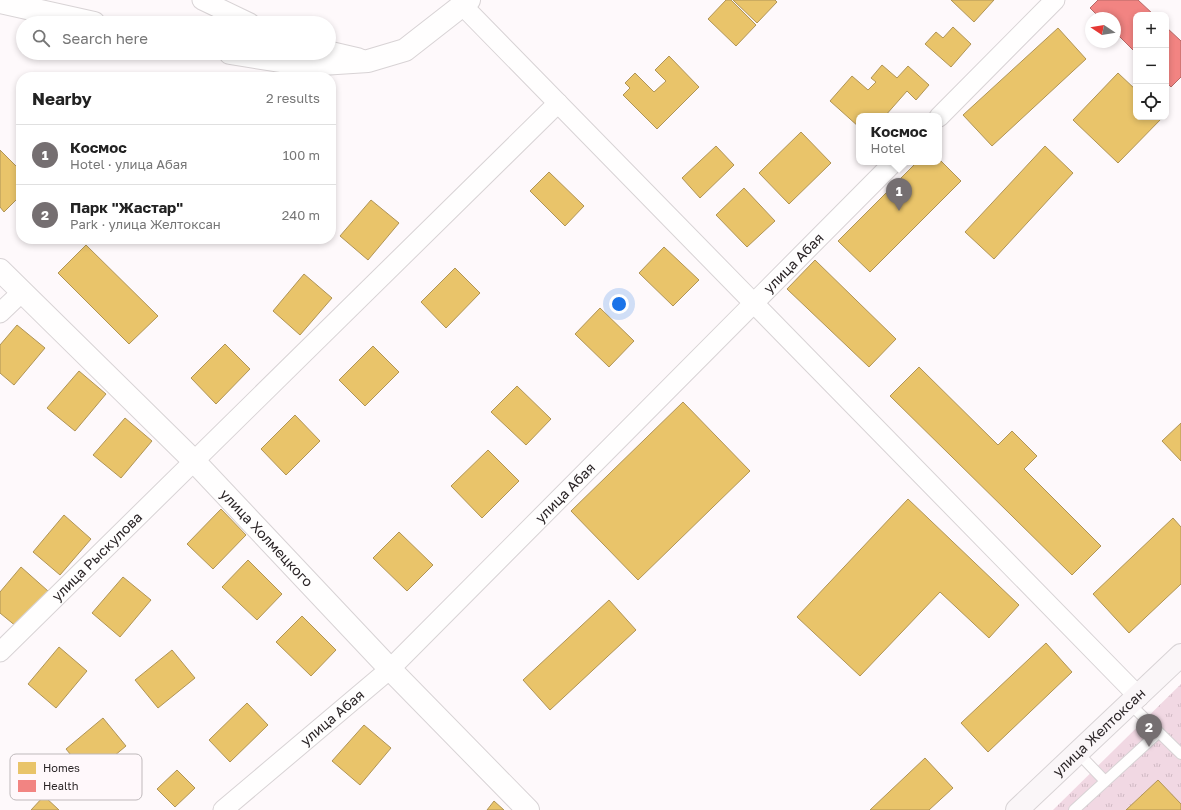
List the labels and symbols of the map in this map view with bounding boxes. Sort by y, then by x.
north arrow [1085,12,1121,48]
pin: 1 [886,178,912,211]
street label: улица Абая [760,229,827,296]
your location [609,294,629,314]
street label: улица Абая [531,459,598,526]
street label: улица Холмецкого [217,485,317,590]
street label: улица Рыскулова [48,508,145,604]
street label: улица Желтоксан [1049,684,1149,780]
street label: улица Абая [297,686,367,749]
pin: 2 [1136,714,1162,747]
legend [10,754,142,800]
text: Homes [43,761,80,774]
text: Health [43,779,78,792]

